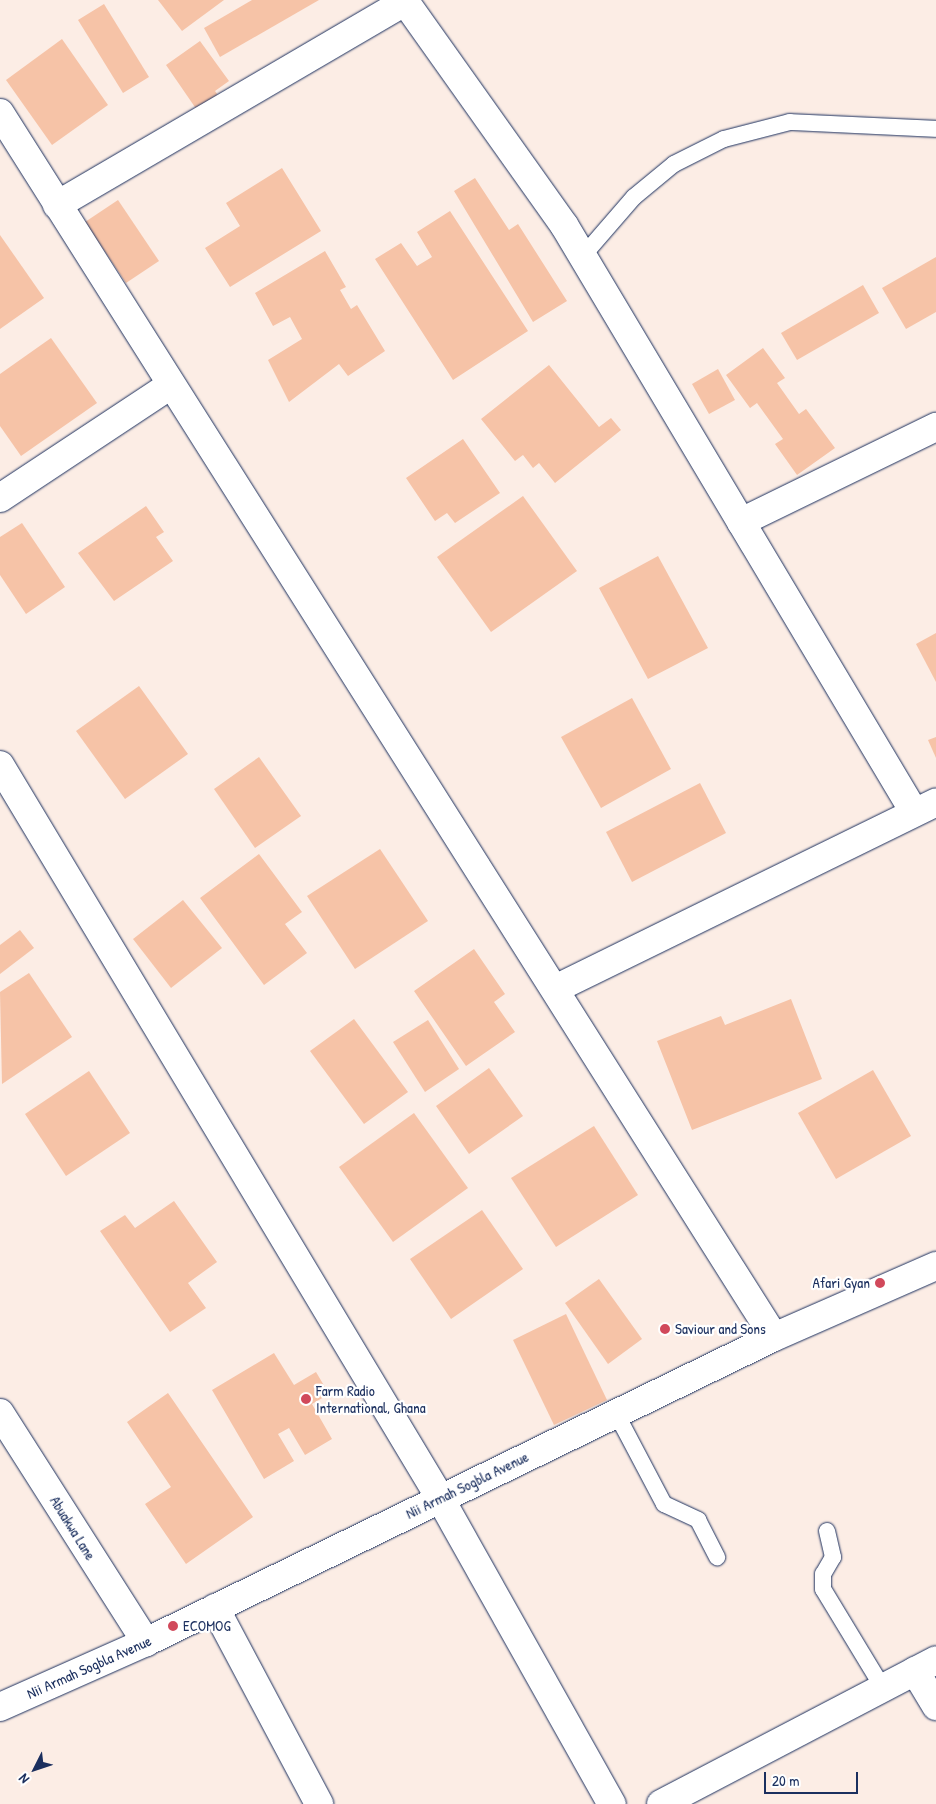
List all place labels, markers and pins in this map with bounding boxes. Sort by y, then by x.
place label: Afari Gyan [813,1274,870,1292]
marker: Afari Gyan [874,1277,886,1289]
place label: Saviour and Sons [675,1320,766,1338]
marker: Saviour and Sons [659,1323,671,1335]
place label: Farm Radio International, Ghana [316,1381,426,1416]
marker: Farm Radio International, Ghana [300,1393,312,1405]
place label: ECOMOG [183,1617,231,1635]
marker: ECOMOG [167,1620,179,1632]

